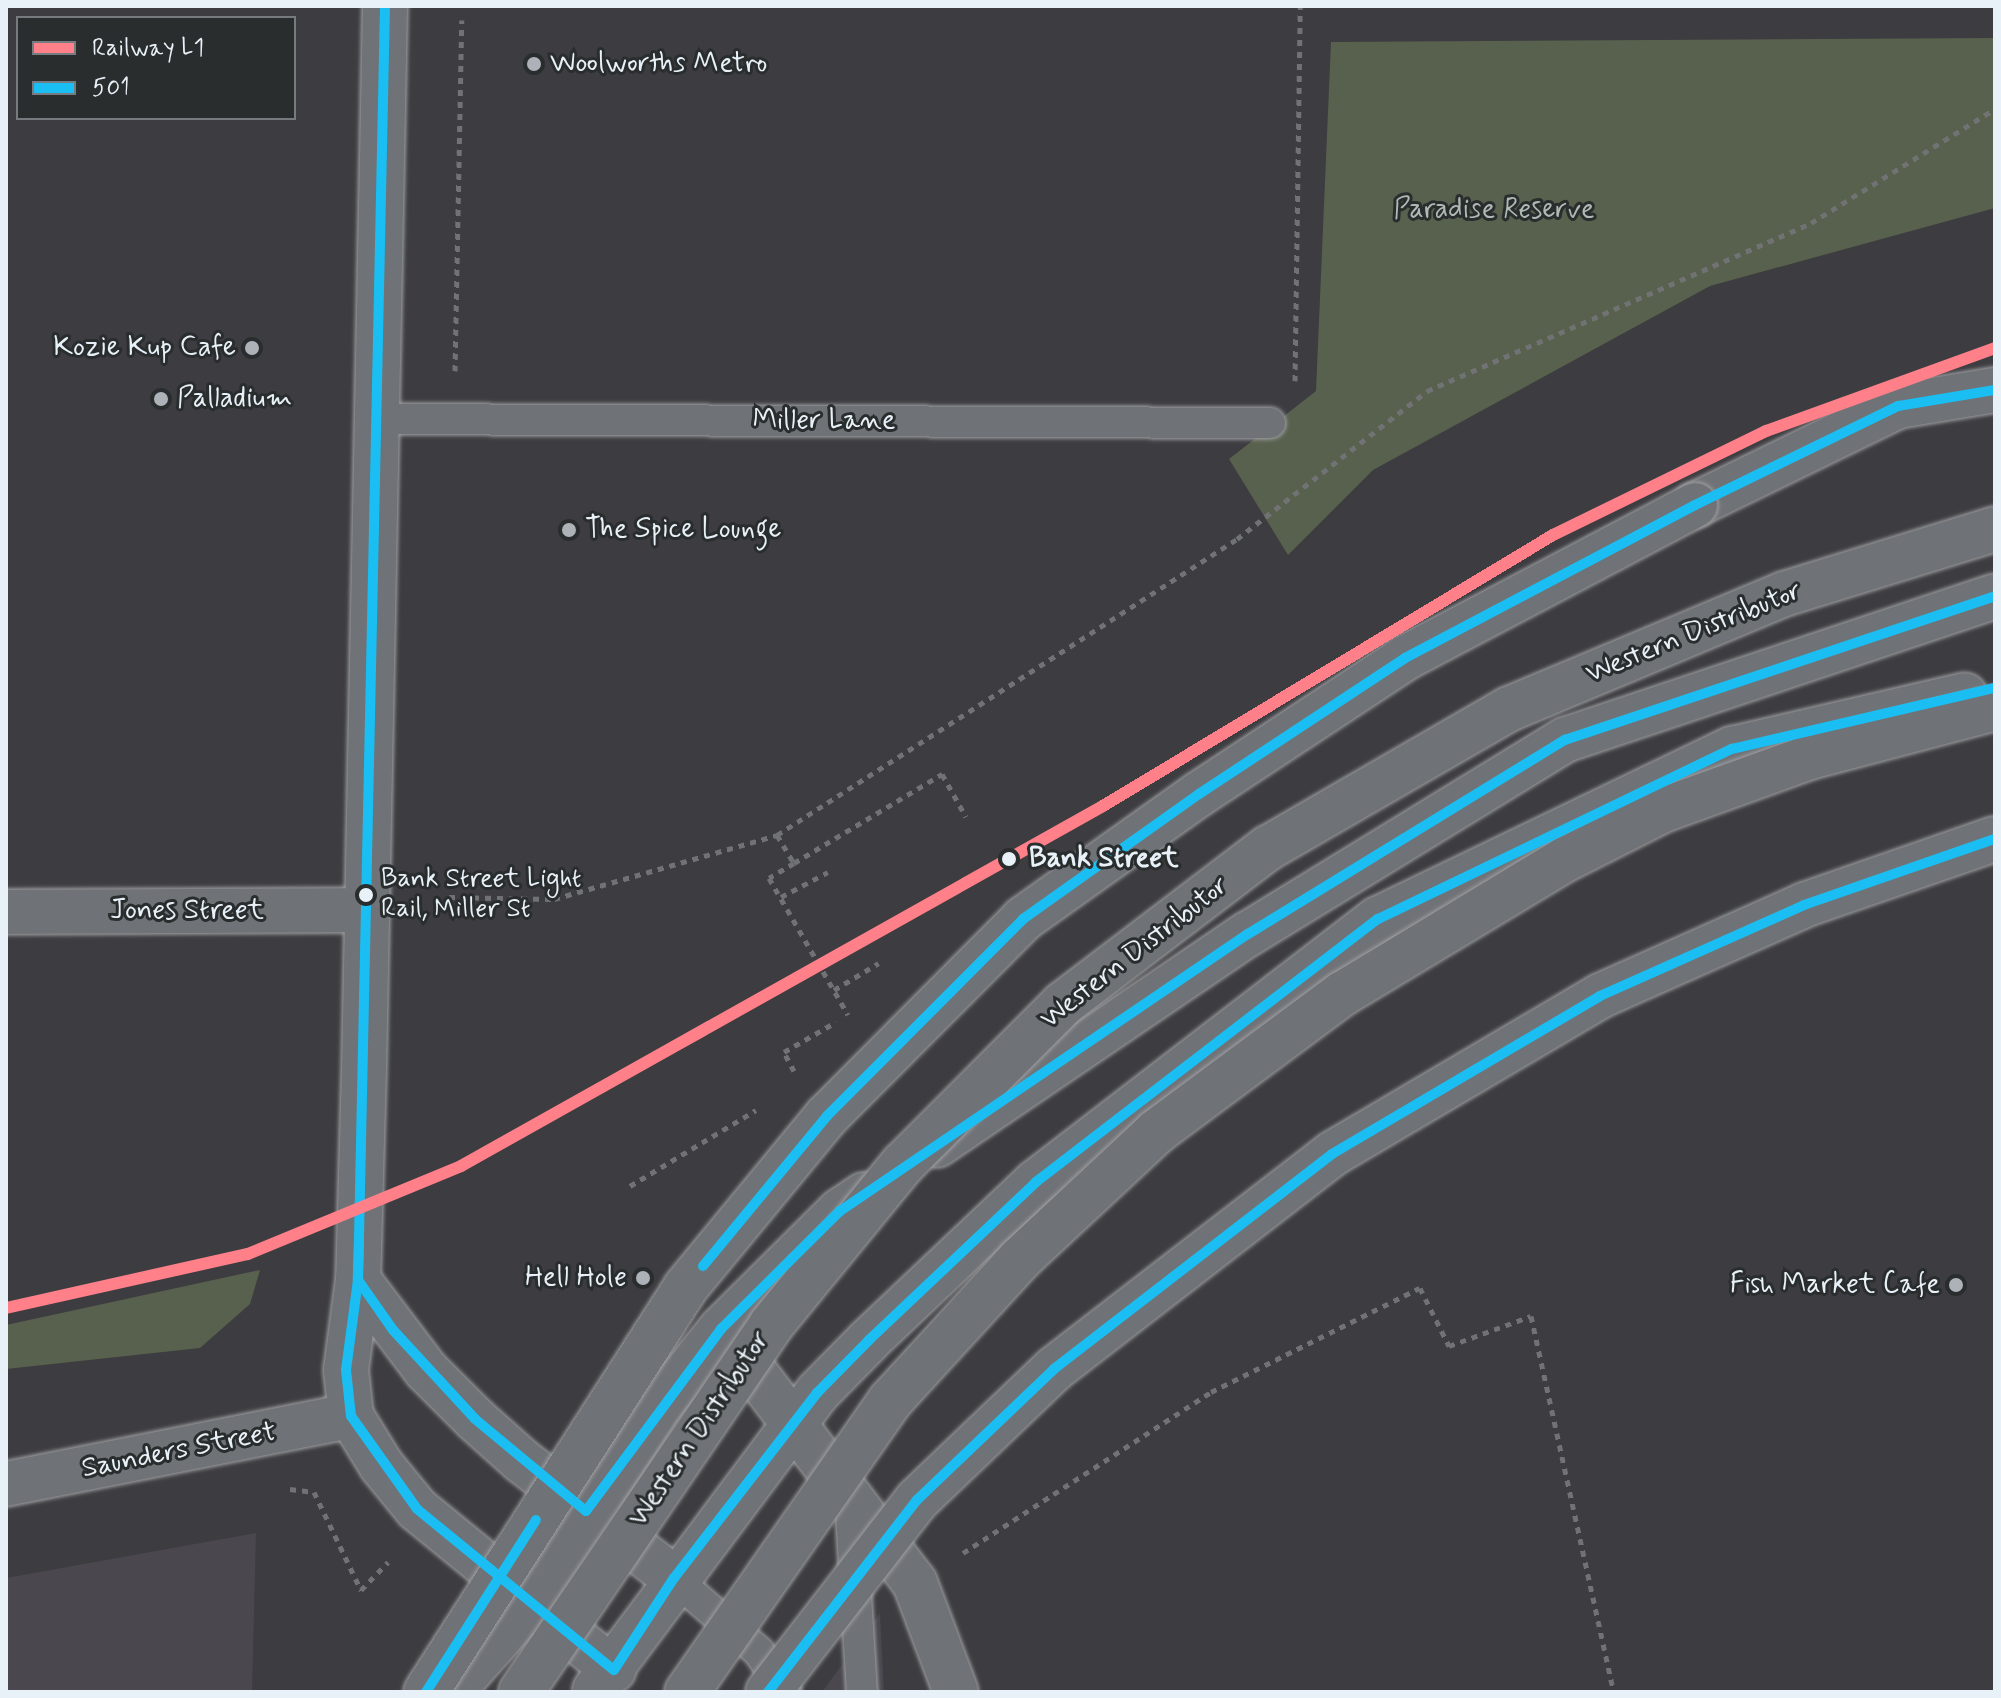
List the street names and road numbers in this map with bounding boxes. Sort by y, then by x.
street label: Miller Lane [756,404,892,438]
street label: Western Distributor [1582,575,1806,691]
street label: Western Distributor [1035,869,1235,1037]
street label: Jones Street [110,894,264,928]
street label: Western Distributor [622,1325,778,1533]
street label: Saunders Street [80,1416,278,1486]

